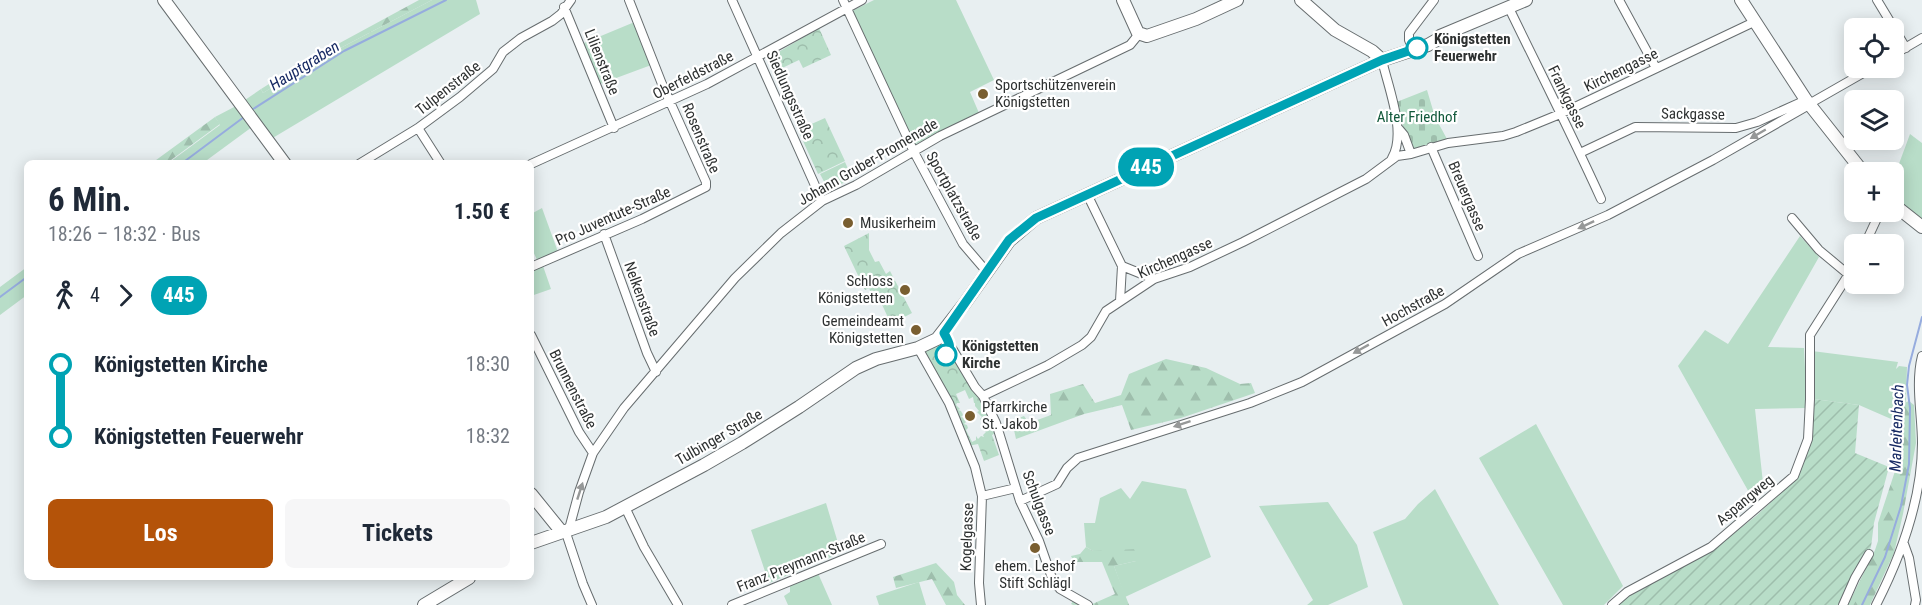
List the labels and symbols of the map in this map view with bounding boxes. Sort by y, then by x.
street label: Lilienstraße [581,26,623,98]
place label: Königstetten Feuerwehr [1434,30,1511,65]
water label: Hauptgraben [266,36,343,94]
marker: Königstetten Feuerwehr [1406,37,1428,59]
street label: Kirchengasse [1581,44,1661,96]
street label: Oberfeldstraße [650,47,736,103]
street label: Siedlungsstraße [762,48,818,142]
street label: Tulpenstraße [412,57,484,119]
street label: Frankgasse [1544,63,1590,131]
place label: Sportschützenverein Königstetten [995,76,1116,111]
marker: Sportschützenverein Königstetten [976,87,990,101]
street label: Rosenstraße [678,100,724,176]
street label: Sackgasse [1661,104,1725,124]
park label: Alter Friedhof [1377,108,1458,126]
street label: Johann Gruber-Promenade [795,115,941,209]
one-way arrow [1750,128,1767,138]
street label: Sportplatzstraße [922,148,986,244]
line badge: 445 [1112,148,1180,186]
street label: Breuergasse [1444,159,1490,233]
street label: Pro Juventute-Straße [553,183,673,249]
place label: Musikerheim [860,214,936,232]
marker: Musikerheim [841,216,855,230]
one-way arrow [1578,221,1595,230]
street label: Kirchengasse [1135,234,1215,282]
street label: Nelkenstraße [620,259,664,339]
place label: Schloss Königstetten [818,272,893,307]
street label: Hochstraße [1379,281,1447,331]
marker: Schloss Königstetten [898,283,912,297]
place label: Gemeindeamt Königstetten [822,312,904,347]
marker: Gemeindeamt Königstetten [909,323,923,337]
place label: Königstetten Kirche [962,337,1039,372]
marker: Königstetten Kirche [935,344,957,366]
one-way arrow [1353,344,1370,354]
street label: Brunnenstraße [545,346,601,432]
water label: Marleitenbach [1885,384,1908,472]
place label: Pfarrkirche St. Jakob [982,398,1047,433]
street label: Tulbinger Straße [673,405,765,469]
marker: Pfarrkirche St. Jakob [963,409,977,423]
one-way arrow [1173,420,1191,429]
street label: Schulgasse [1018,468,1060,538]
street label: Aspangweg [1713,471,1777,529]
one-way arrow [576,482,585,500]
street label: Kogelgasse [957,502,977,572]
street label: Franz Preymann-Straße [734,528,868,596]
marker: ehem. Leshof Stift Schlägl [1028,541,1042,555]
place label: ehem. Leshof Stift Schlägl [995,557,1076,592]

